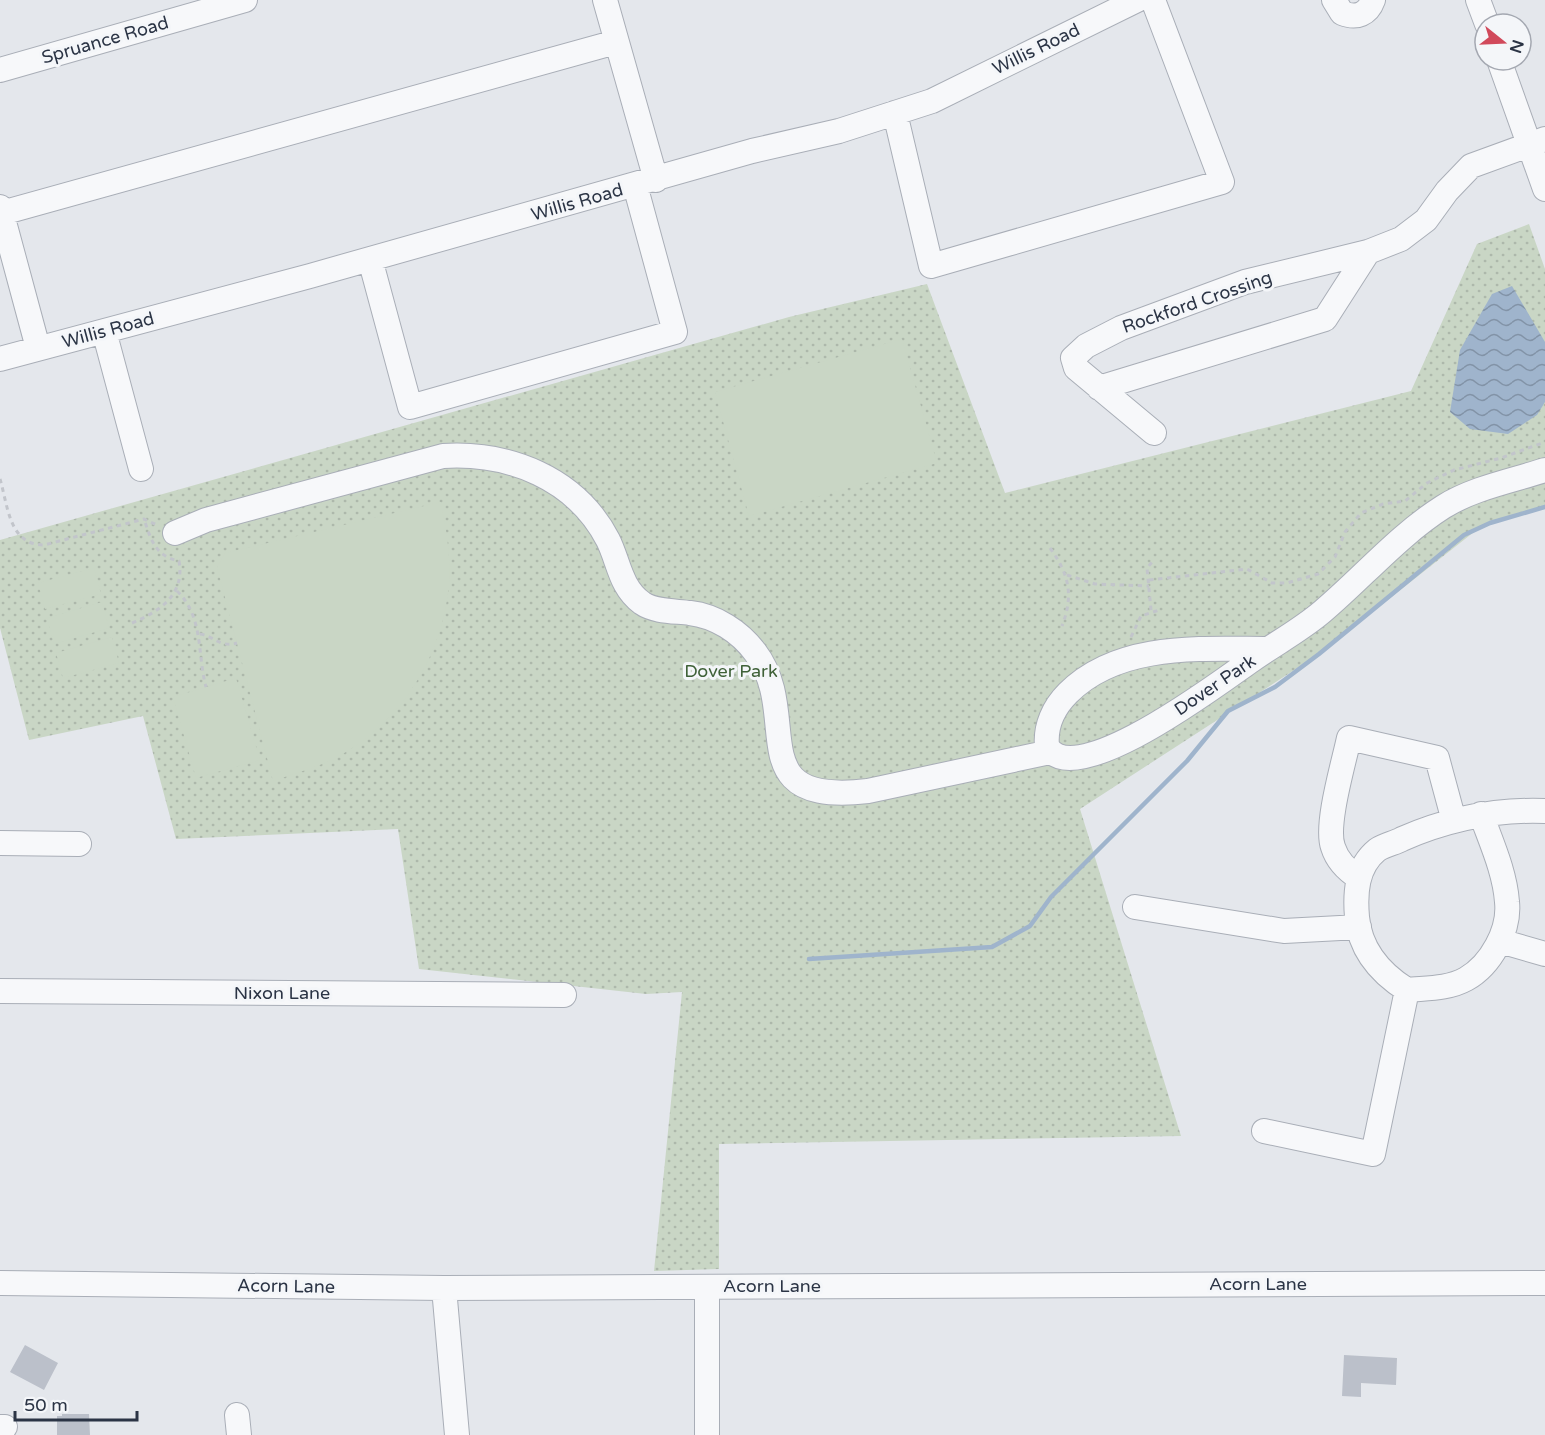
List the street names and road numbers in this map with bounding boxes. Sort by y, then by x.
street label: Spruance Road [39,11,171,69]
street label: Willis Road [989,18,1083,80]
street label: Willis Road [529,178,625,226]
street label: Rockford Crossing [1119,266,1275,338]
street label: Willis Road [60,307,156,353]
street label: Dover Park [1170,650,1260,720]
street label: Nixon Lane [234,982,330,1004]
street label: Acorn Lane [1209,1273,1307,1295]
street label: Acorn Lane [237,1274,335,1298]
street label: Acorn Lane [723,1275,821,1297]

